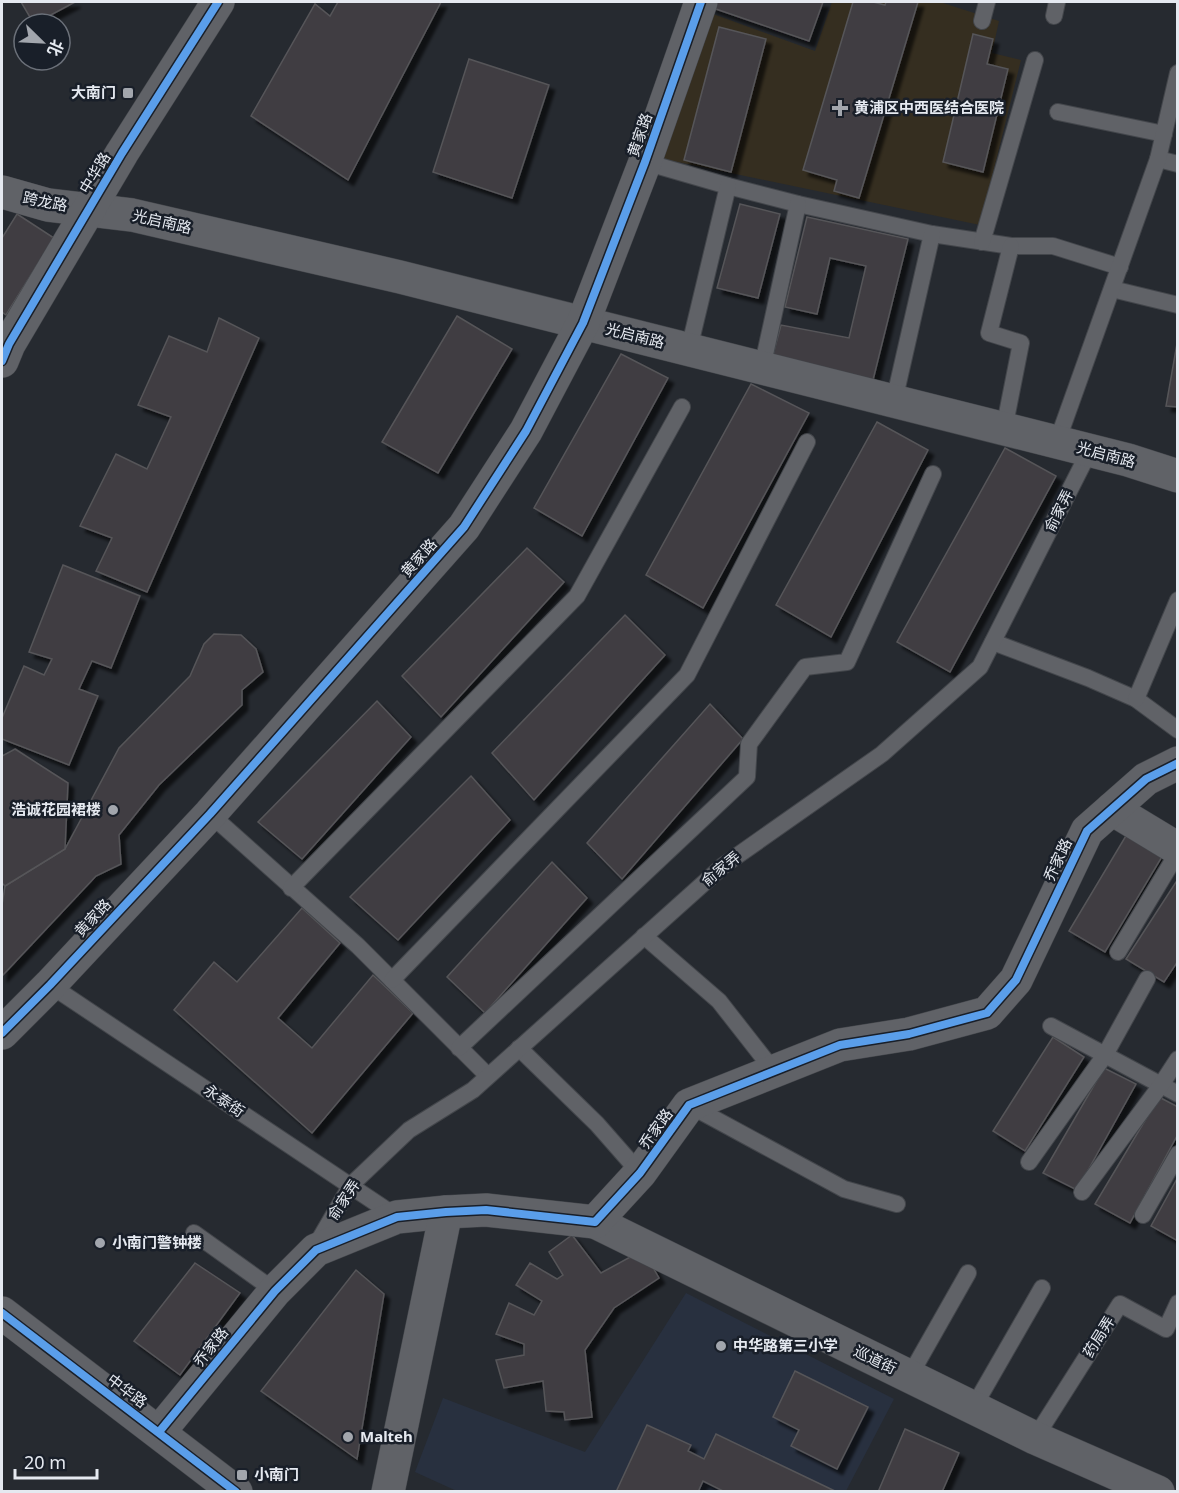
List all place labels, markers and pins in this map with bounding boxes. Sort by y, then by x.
place label: 大南门 [71,82,116,102]
marker: 大南门 [121,86,135,100]
place label: 黄浦区中西医结合医院 [854,97,1004,117]
marker: 黄浦区中西医结合医院 [831,99,849,117]
place label: 浩诚花园裙楼 [11,799,101,819]
marker: 浩诚花园裙楼 [106,803,120,817]
place label: 小南门警钟楼 [112,1232,202,1252]
marker: 小南门警钟楼 [93,1236,107,1250]
place label: 中华路第三小学 [733,1335,838,1355]
marker: 中华路第三小学 [714,1339,728,1353]
place label: Malteh [360,1426,413,1446]
marker: Malteh [341,1430,355,1444]
place label: 小南门 [254,1464,299,1484]
marker: 小南门 [235,1468,249,1482]

